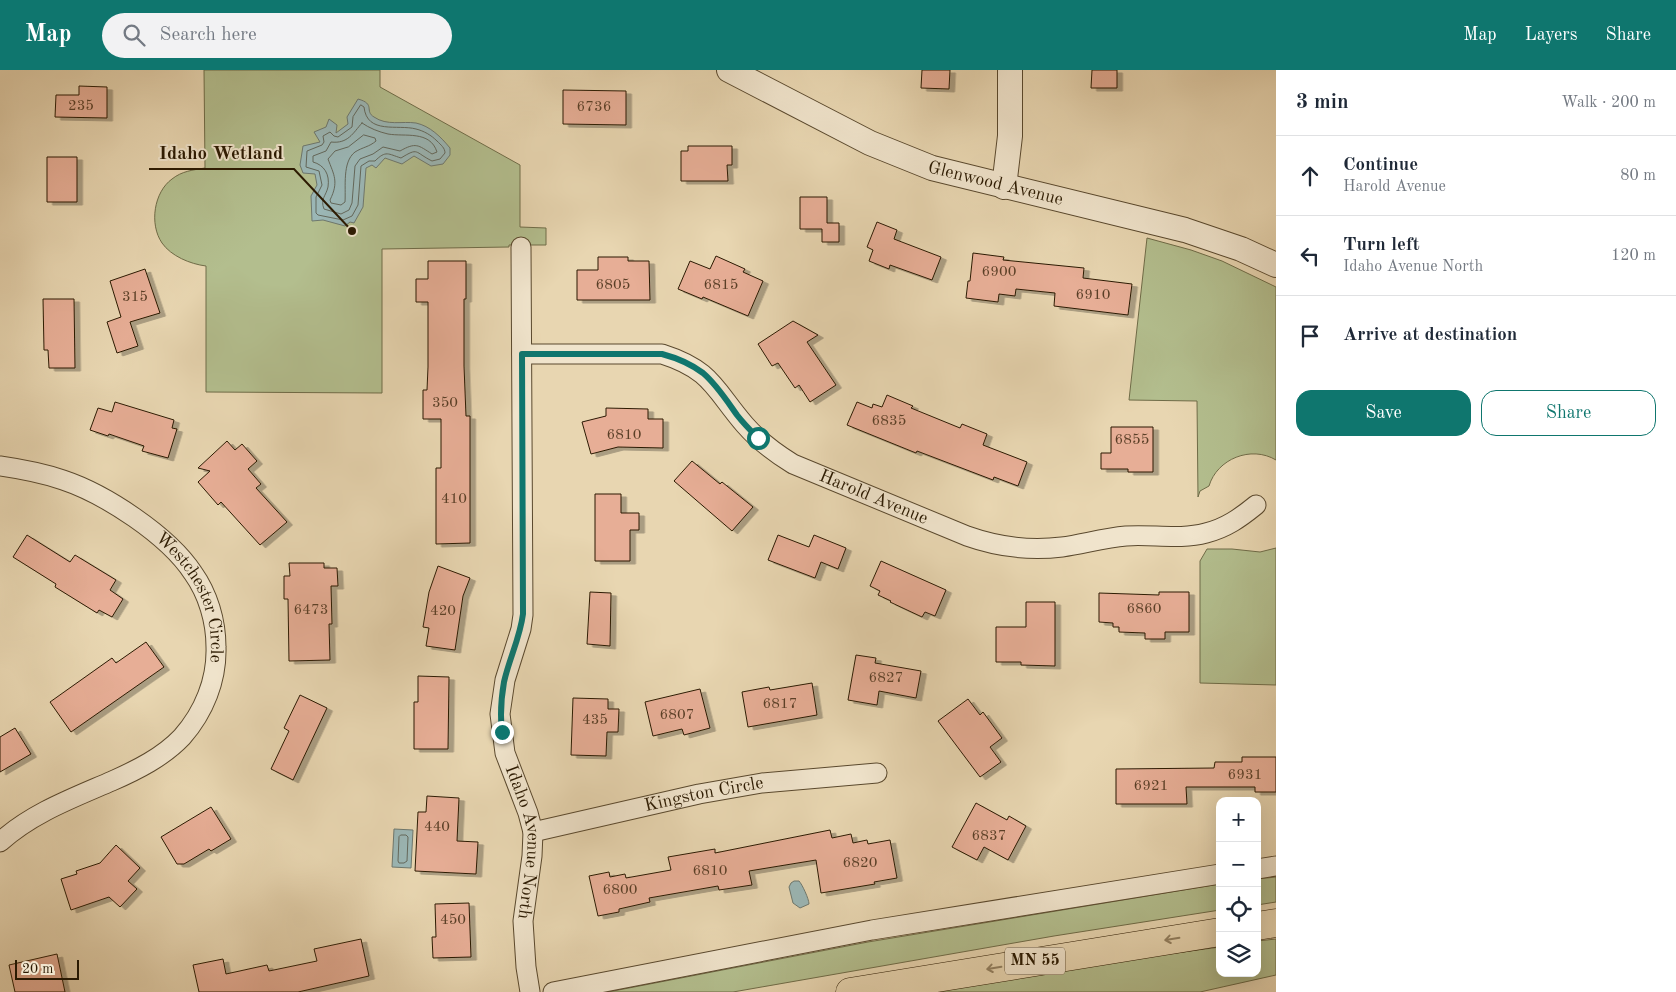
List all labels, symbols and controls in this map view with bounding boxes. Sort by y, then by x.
search box [102,13,452,58]
icon: search [120,21,148,49]
text: Map [25,23,72,47]
text: Search here [160,26,257,45]
text: Map [1463,26,1497,44]
text: Layers [1525,26,1577,44]
text: Share [1605,26,1651,44]
text: 3 min [1296,92,1349,113]
text: Walk · 200 m [1561,95,1656,111]
house number: 235 [68,99,94,114]
house number: 6736 [577,100,611,115]
callout: Idaho Wetland [149,135,294,169]
text: Idaho Wetland [159,145,283,164]
text: Continue [1343,156,1418,175]
street label: Glenwood Avenue [926,158,1065,209]
icon: ahead [1296,162,1324,190]
text: 80 m [1620,168,1656,184]
text: Harold Avenue [1343,179,1446,195]
text: Turn left [1343,236,1420,255]
icon: left [1296,242,1324,270]
text: 120 m [1611,248,1656,264]
text: Idaho Avenue North [1343,259,1483,275]
house number: 6900 [982,265,1016,280]
house number: 6805 [596,278,630,293]
house number: 6815 [704,278,738,293]
house number: 6910 [1076,288,1110,303]
house number: 315 [122,290,148,305]
icon: arrive [1296,322,1324,350]
text: Arrive at destination [1343,326,1517,345]
button: Save [1296,390,1471,436]
button: Share [1481,390,1656,436]
house number: 350 [432,396,458,411]
house number: 6835 [872,414,906,429]
route start [747,427,770,450]
house number: 6810 [607,428,641,443]
house number: 6855 [1115,433,1149,448]
street label: Harold Avenue [816,467,931,528]
house number: 410 [441,492,467,507]
street label: Westchester Circle [152,529,225,663]
house number: 6860 [1127,602,1161,617]
house number: 6473 [294,603,328,618]
house number: 420 [430,604,456,619]
house number: 6827 [869,671,903,686]
house number: 6817 [763,697,797,712]
house number: 6807 [660,708,694,723]
house number: 435 [582,713,608,728]
route end [491,721,514,744]
street label: Idaho Avenue North [502,763,542,921]
house number: 6931 [1228,768,1262,783]
street label: Kingston Circle [643,774,765,815]
house number: 6921 [1134,779,1168,794]
map controls [1216,797,1261,977]
button: + [1216,797,1261,842]
house number: 440 [424,820,450,835]
house number: 6837 [972,829,1006,844]
button: − [1216,842,1261,887]
house number: 6820 [843,856,877,871]
house number: 6810 [693,864,727,879]
house number: 6800 [603,883,637,898]
button: locate [1216,887,1261,932]
house number: 450 [440,913,466,928]
button: layers [1216,932,1261,977]
one-way arrow [1164,935,1180,945]
road number: MN 55 [1005,948,1065,974]
scale bar [15,957,79,980]
text: 20 m [22,962,53,976]
one-way arrow [986,963,1002,973]

